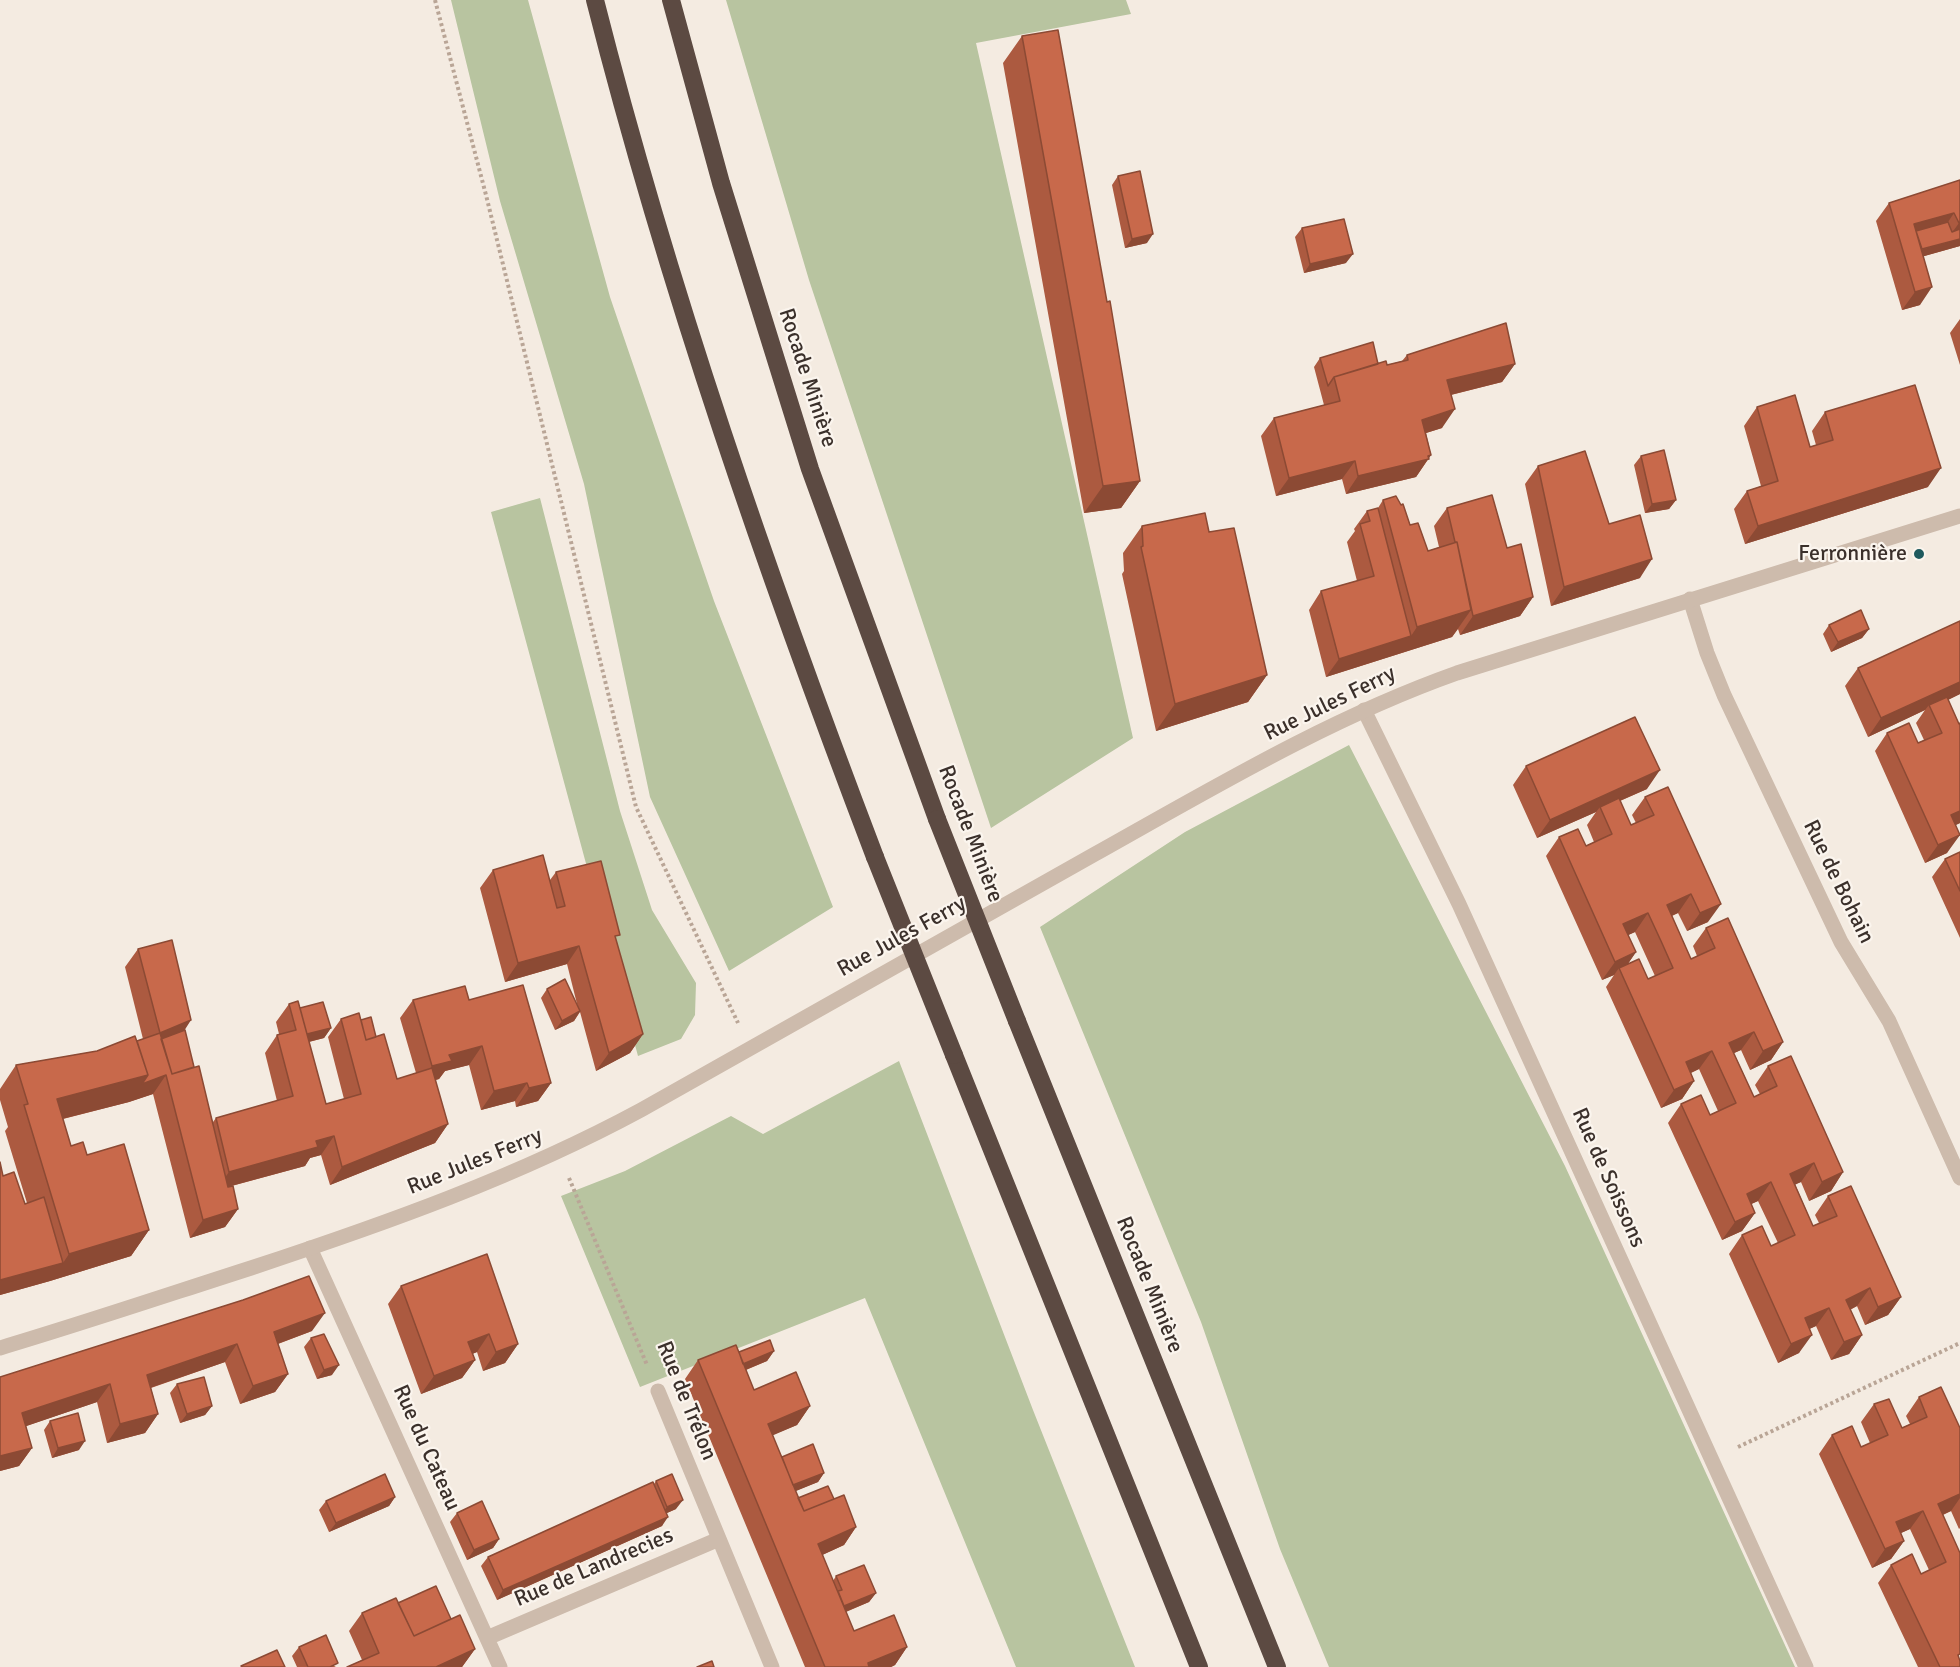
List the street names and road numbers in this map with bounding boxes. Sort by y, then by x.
street label: Rocade Minière [772,305,842,451]
street label: Rue Jules Ferry [1260,661,1400,747]
street label: Rocade Minière [932,762,1008,906]
street label: Rue de Bohain [1797,816,1879,948]
street label: Rue Jules Ferry [833,891,971,983]
street label: Rue de Soissons [1565,1104,1651,1252]
street label: Rue Jules Ferry [404,1123,546,1201]
street label: Rocade Minière [1110,1213,1188,1357]
street label: Rue de Trélon [650,1338,722,1464]
street label: Rue du Cateau [387,1381,465,1515]
street label: Rue de Landrecies [511,1523,677,1613]

